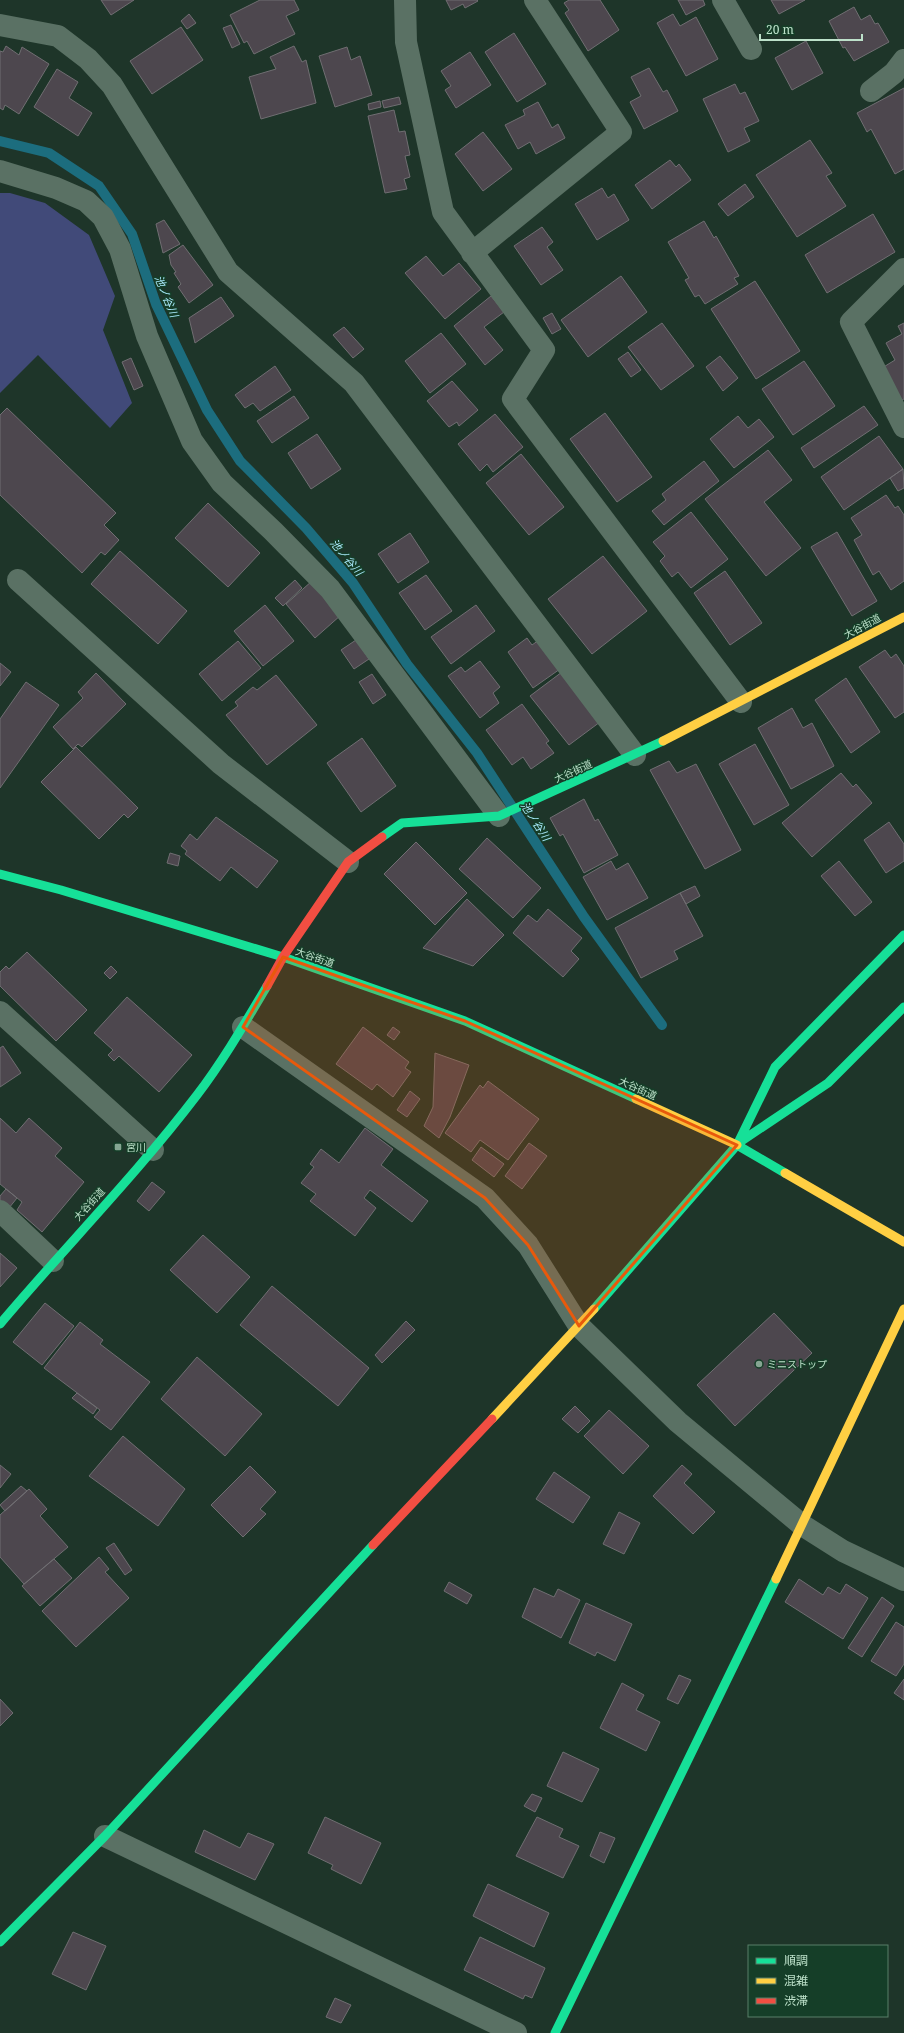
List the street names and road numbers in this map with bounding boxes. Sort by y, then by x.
street label: 大谷街道 [841,610,883,642]
street label: 大谷街道 [552,756,594,786]
street label: 大谷街道 [294,944,336,970]
street label: 大谷街道 [617,1073,659,1103]
street label: 大谷街道 [70,1184,108,1224]

